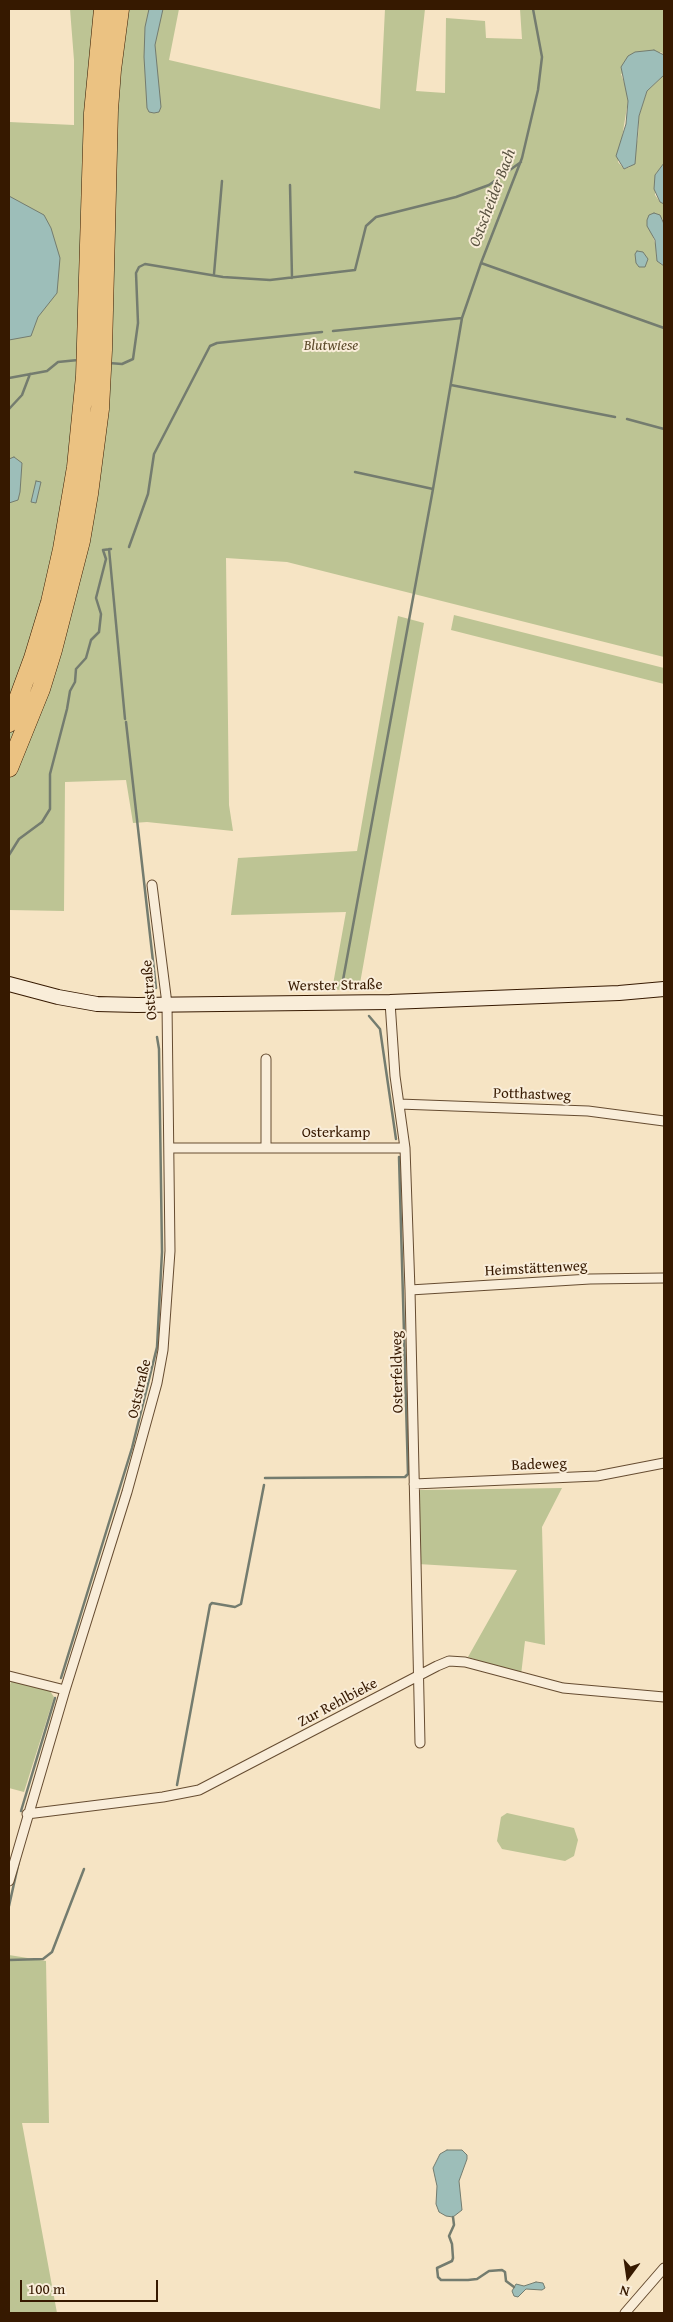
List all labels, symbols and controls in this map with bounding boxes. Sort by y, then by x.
water label: Ostscheider Bach [466,146,520,250]
park label: Blutwiese [304,337,358,355]
street label: Oststraße [138,959,162,1021]
street label: Werster Straße [287,976,383,996]
street label: Potthastweg [493,1085,571,1105]
street label: Osterkamp [302,1124,370,1142]
street label: Heimstättenweg [484,1257,588,1281]
street label: Osterfeldweg [388,1331,408,1413]
street label: Oststraße [124,1357,156,1421]
street label: Badeweg [511,1455,567,1475]
street label: Zur Rehlbieke [295,1675,381,1731]
north arrow [603,2252,653,2302]
scale bar [22,2270,160,2302]
text: 100 m [28,2278,65,2299]
text: N [617,2281,631,2302]

